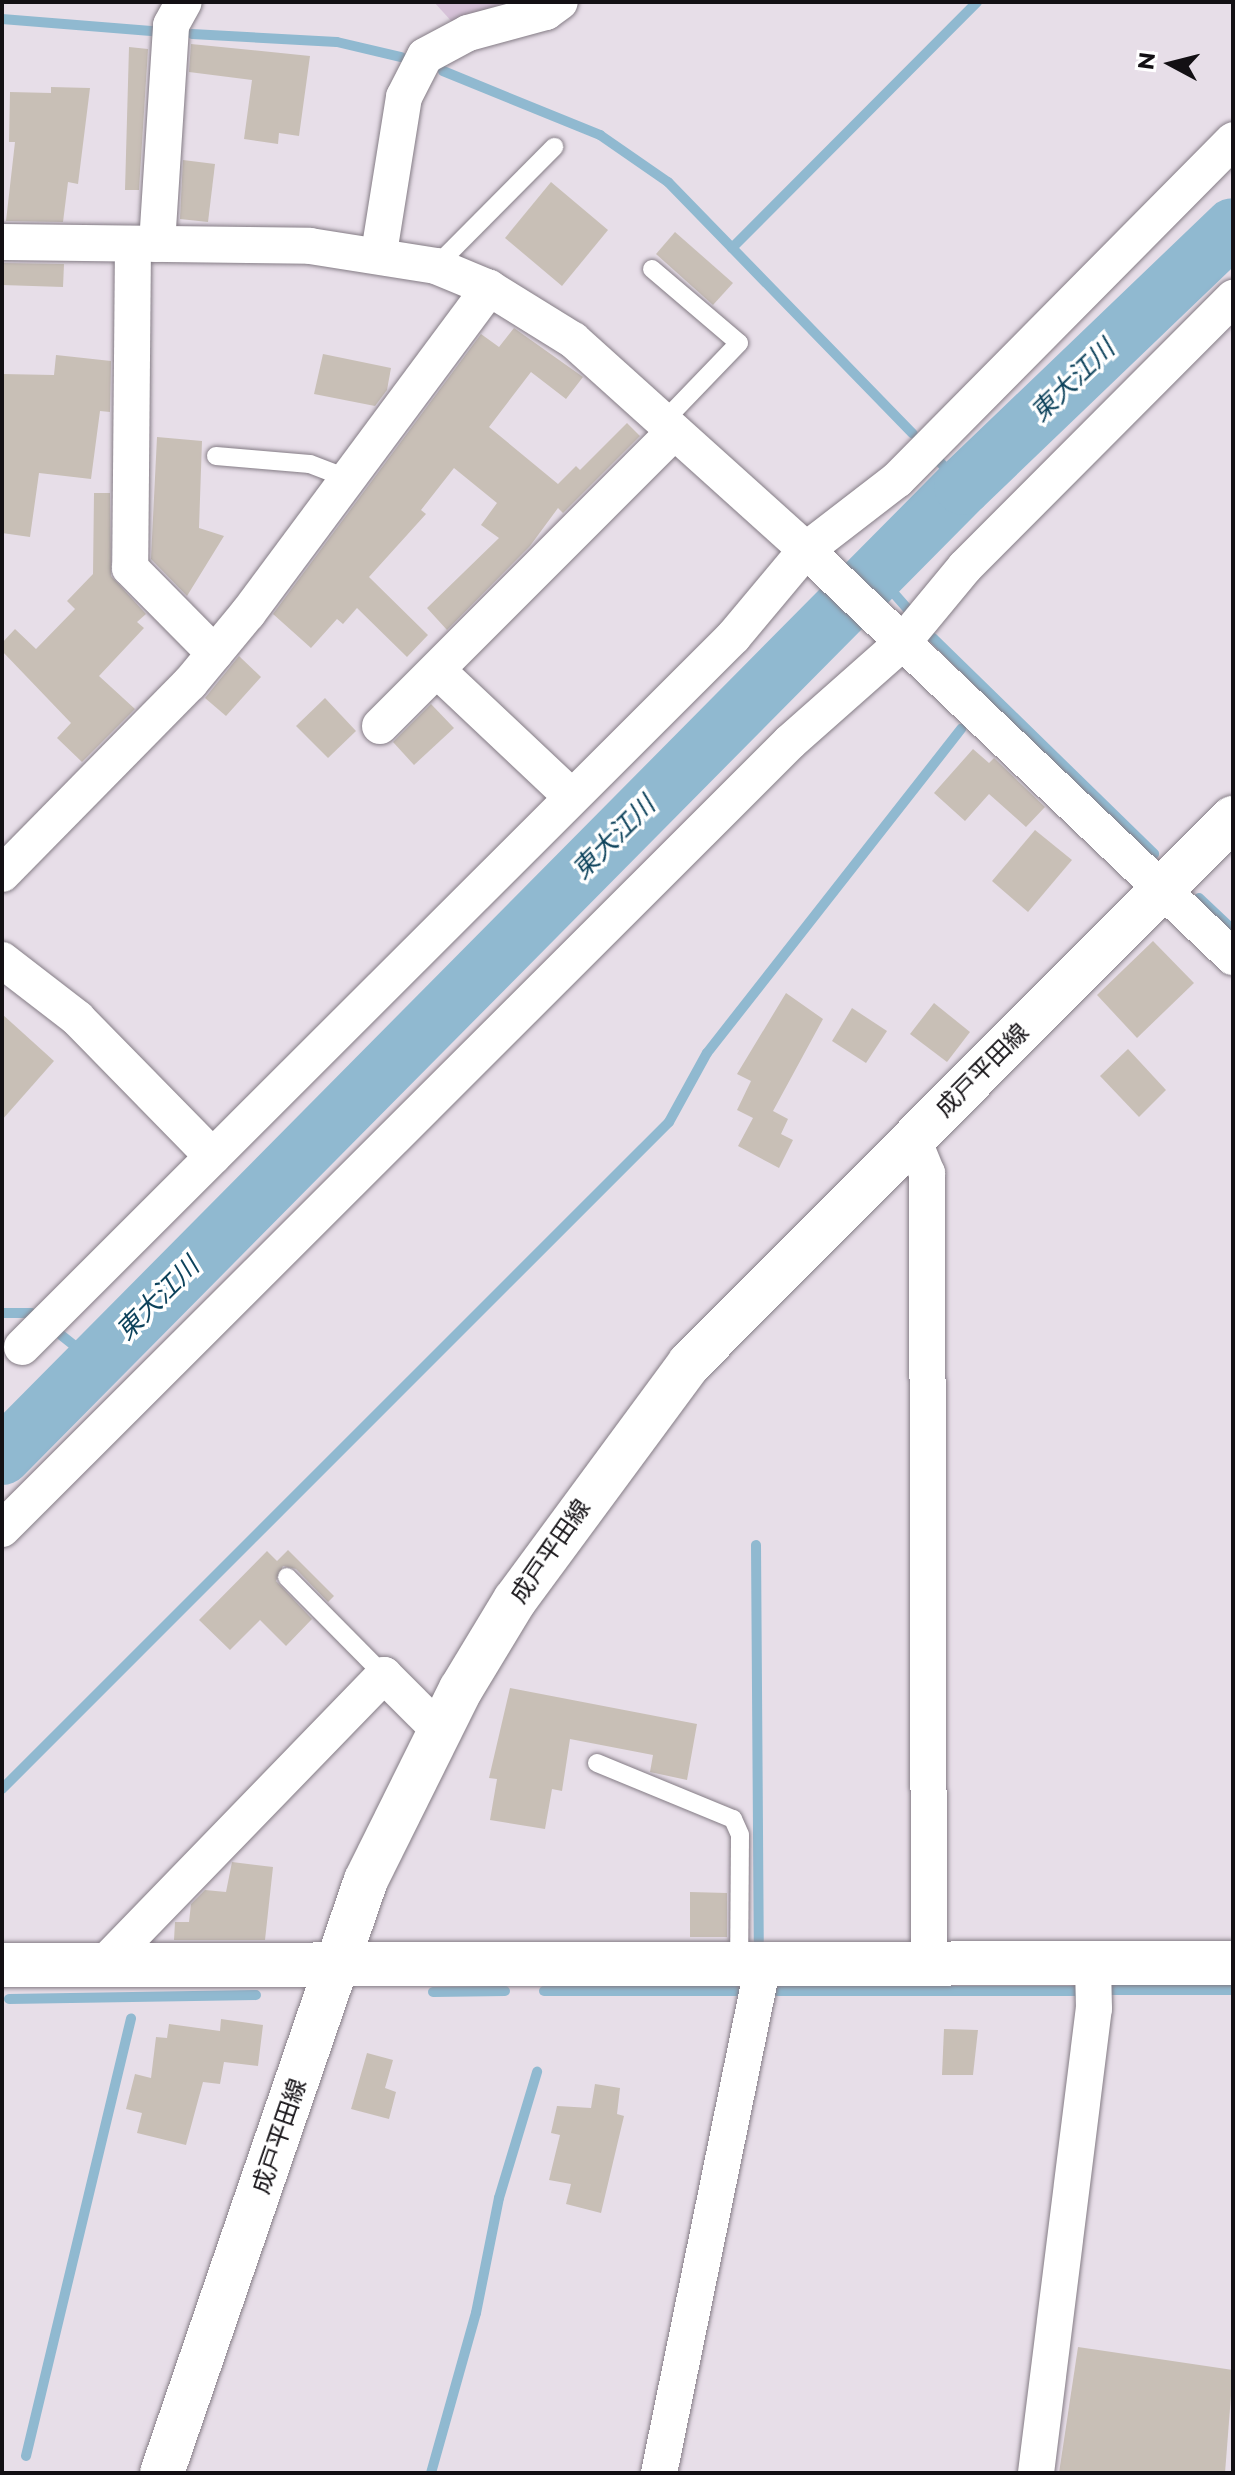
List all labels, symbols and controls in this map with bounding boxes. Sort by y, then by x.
north arrow [1131,24,1211,104]
text: N [1132,51,1161,71]
water label: 東大江川 [1025,334,1121,428]
water label: 東大江川 [566,790,662,886]
street label: 成戸平田線 [929,1017,1035,1123]
water label: 東大江川 [110,1251,206,1347]
street label: 成戸平田線 [504,1494,596,1608]
street label: 成戸平田線 [246,2075,312,2197]

